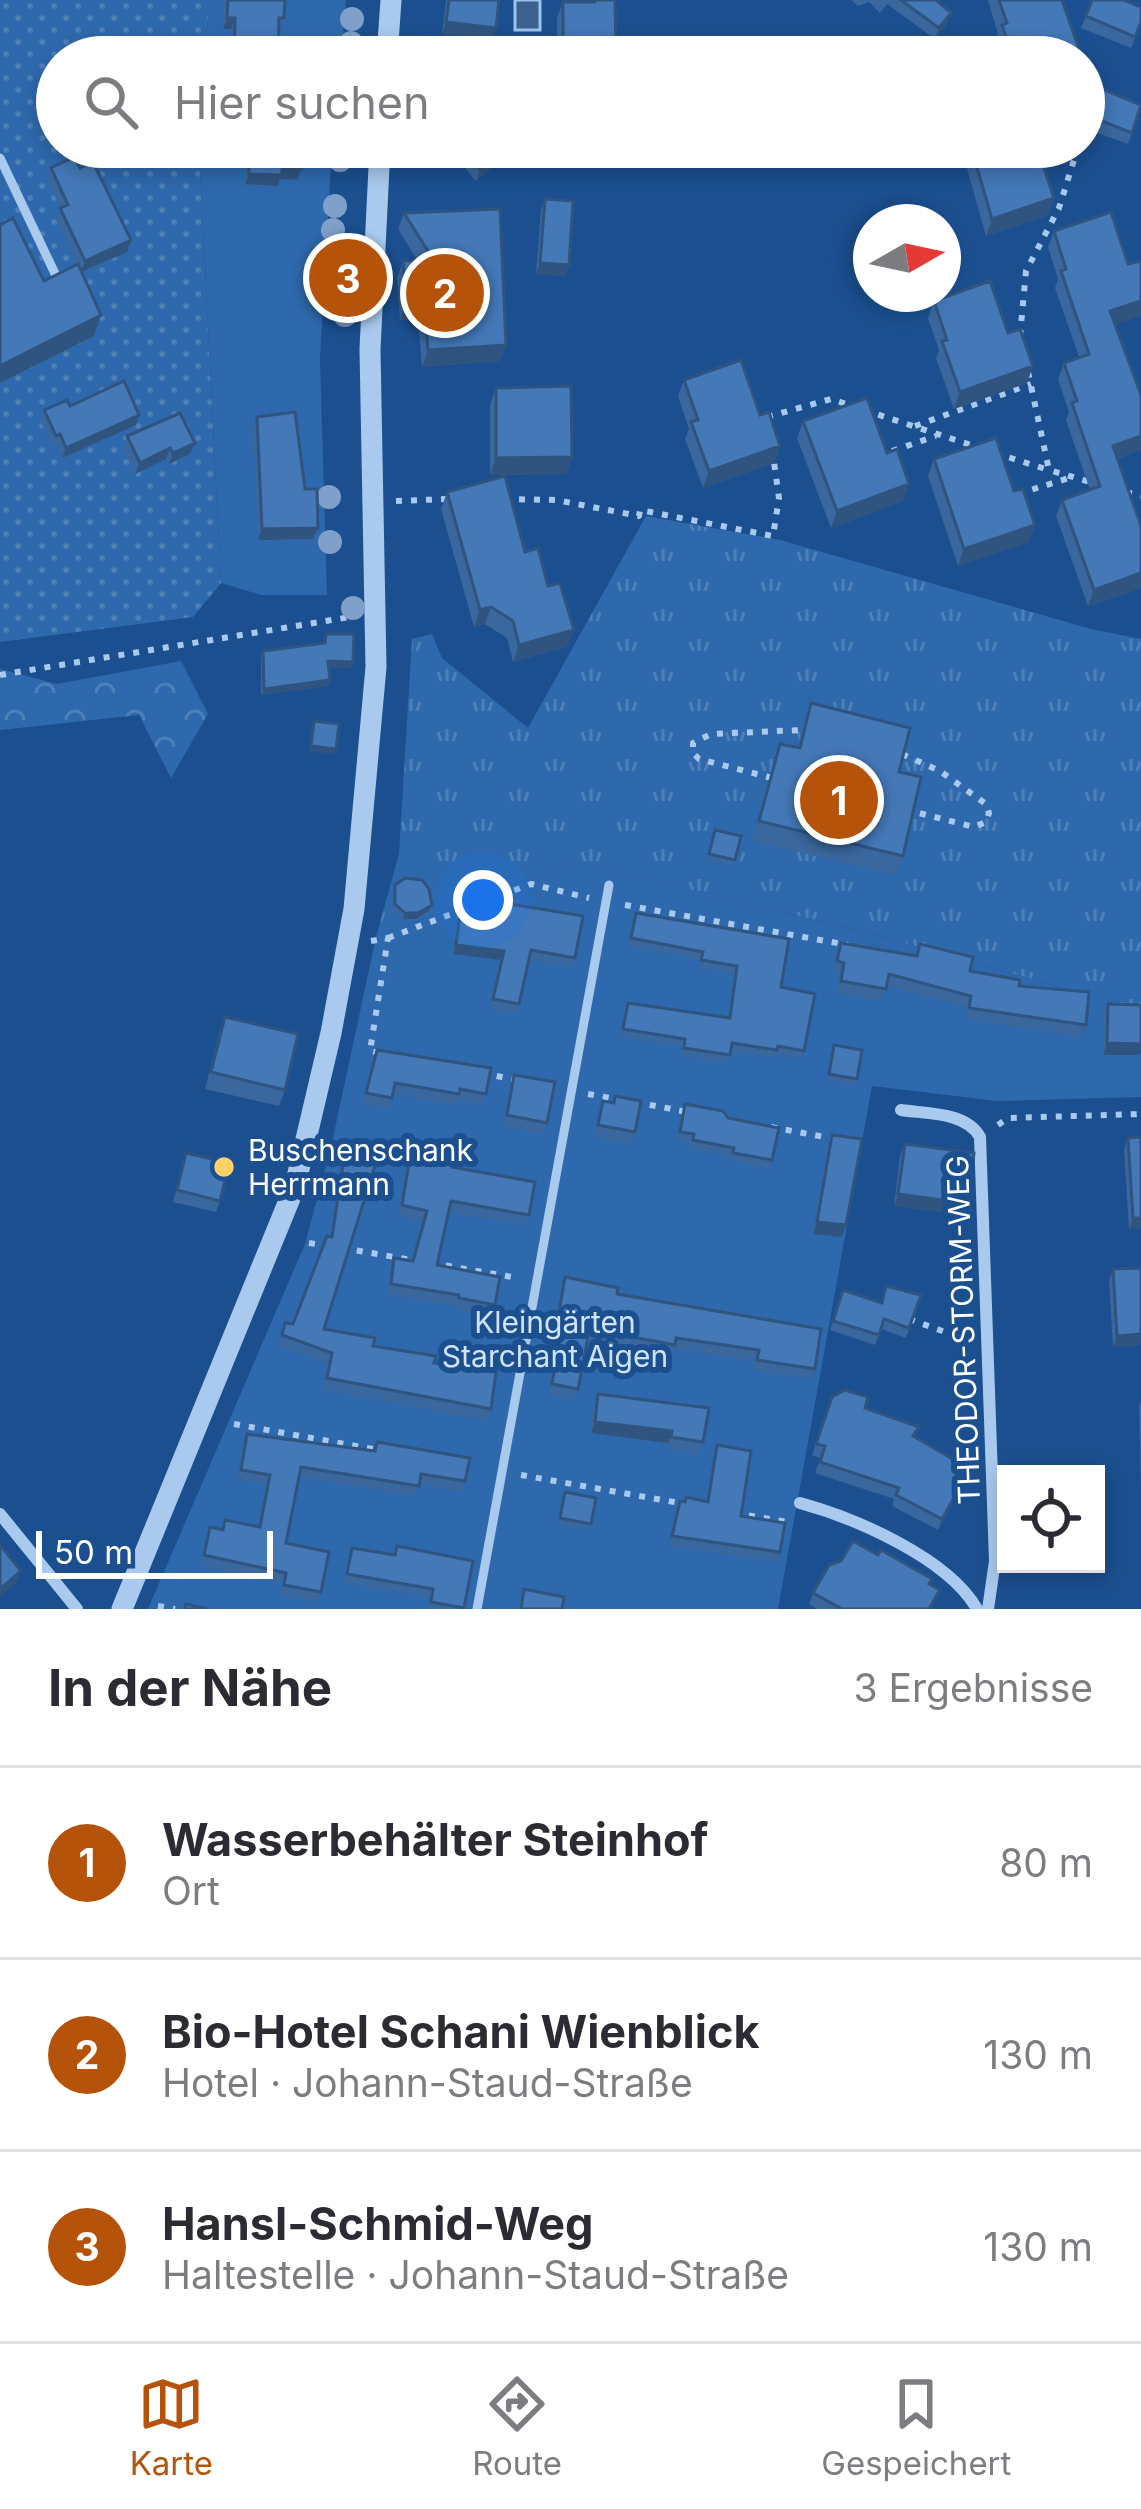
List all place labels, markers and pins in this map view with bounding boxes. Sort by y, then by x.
pin: 3 [309,233,387,323]
pin: 2 [406,248,484,338]
pin: 1 [800,755,878,845]
place label: Buschenschank Herrmann [248,1132,474,1202]
marker: Buschenschank Herrmann [211,1154,237,1180]

